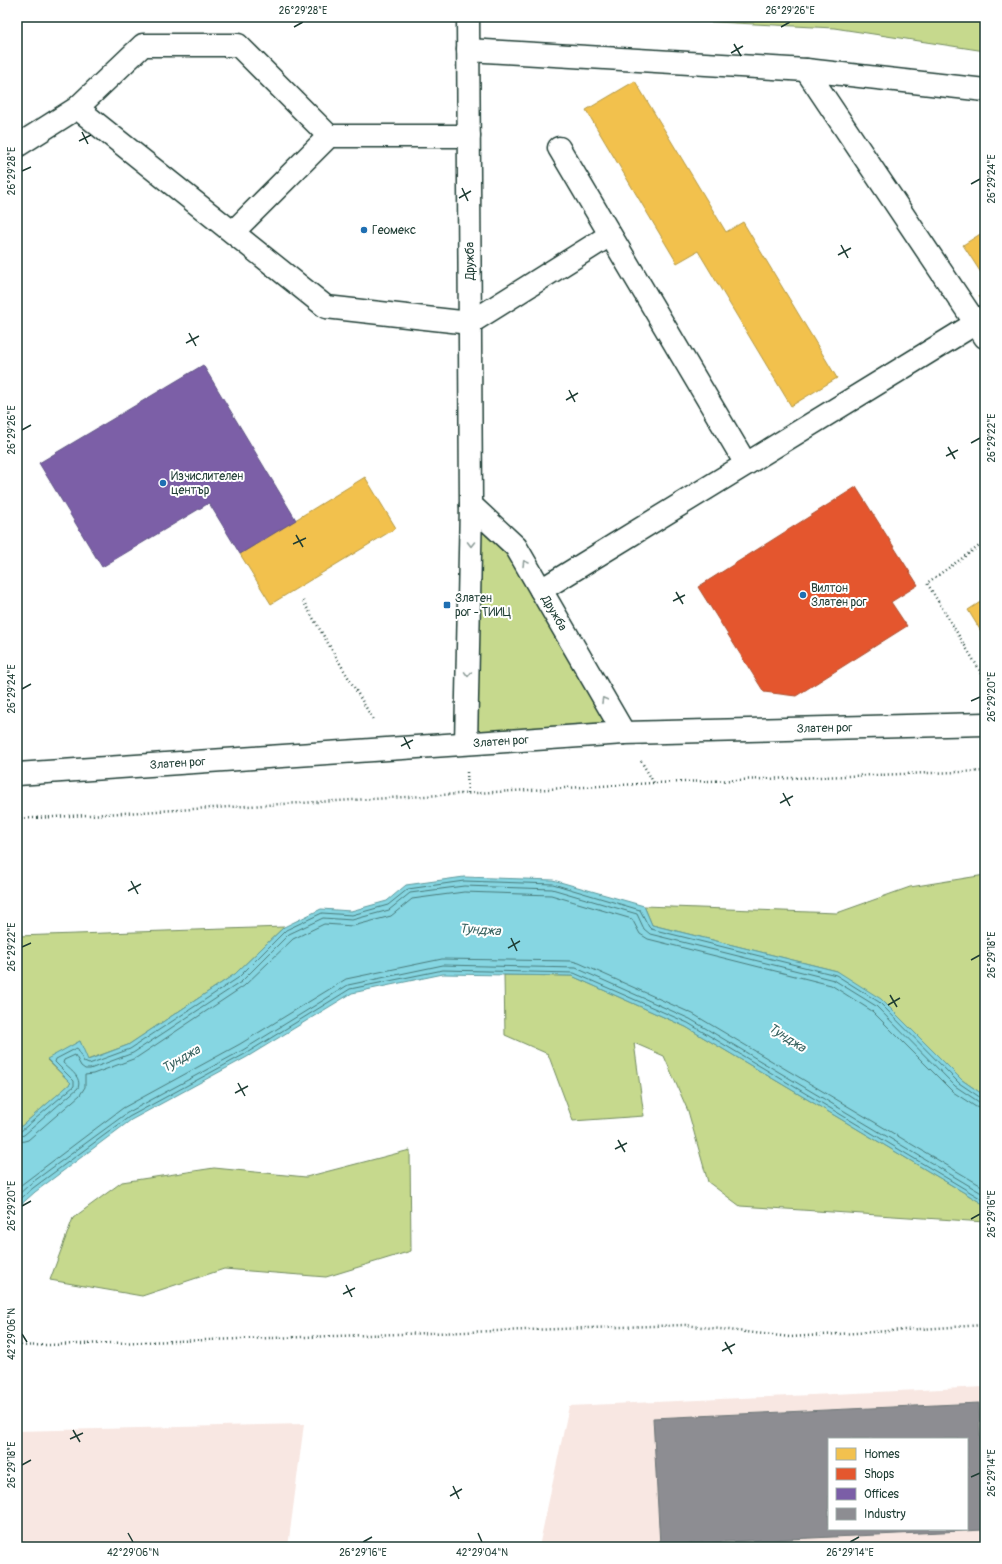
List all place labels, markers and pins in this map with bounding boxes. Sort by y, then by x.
place label: Геомекс [372,223,416,238]
marker: Геомекс [359,225,369,235]
place label: Изчислителен център [171,469,243,498]
marker: Изчислителен център [158,478,168,488]
place label: Вилтон Златен рог [811,581,867,610]
marker: Вилтон Златен рог [798,590,808,600]
place label: Златен рог - ТИИЦ [455,591,512,620]
marker: Златен рог - ТИИЦ [442,600,452,610]

